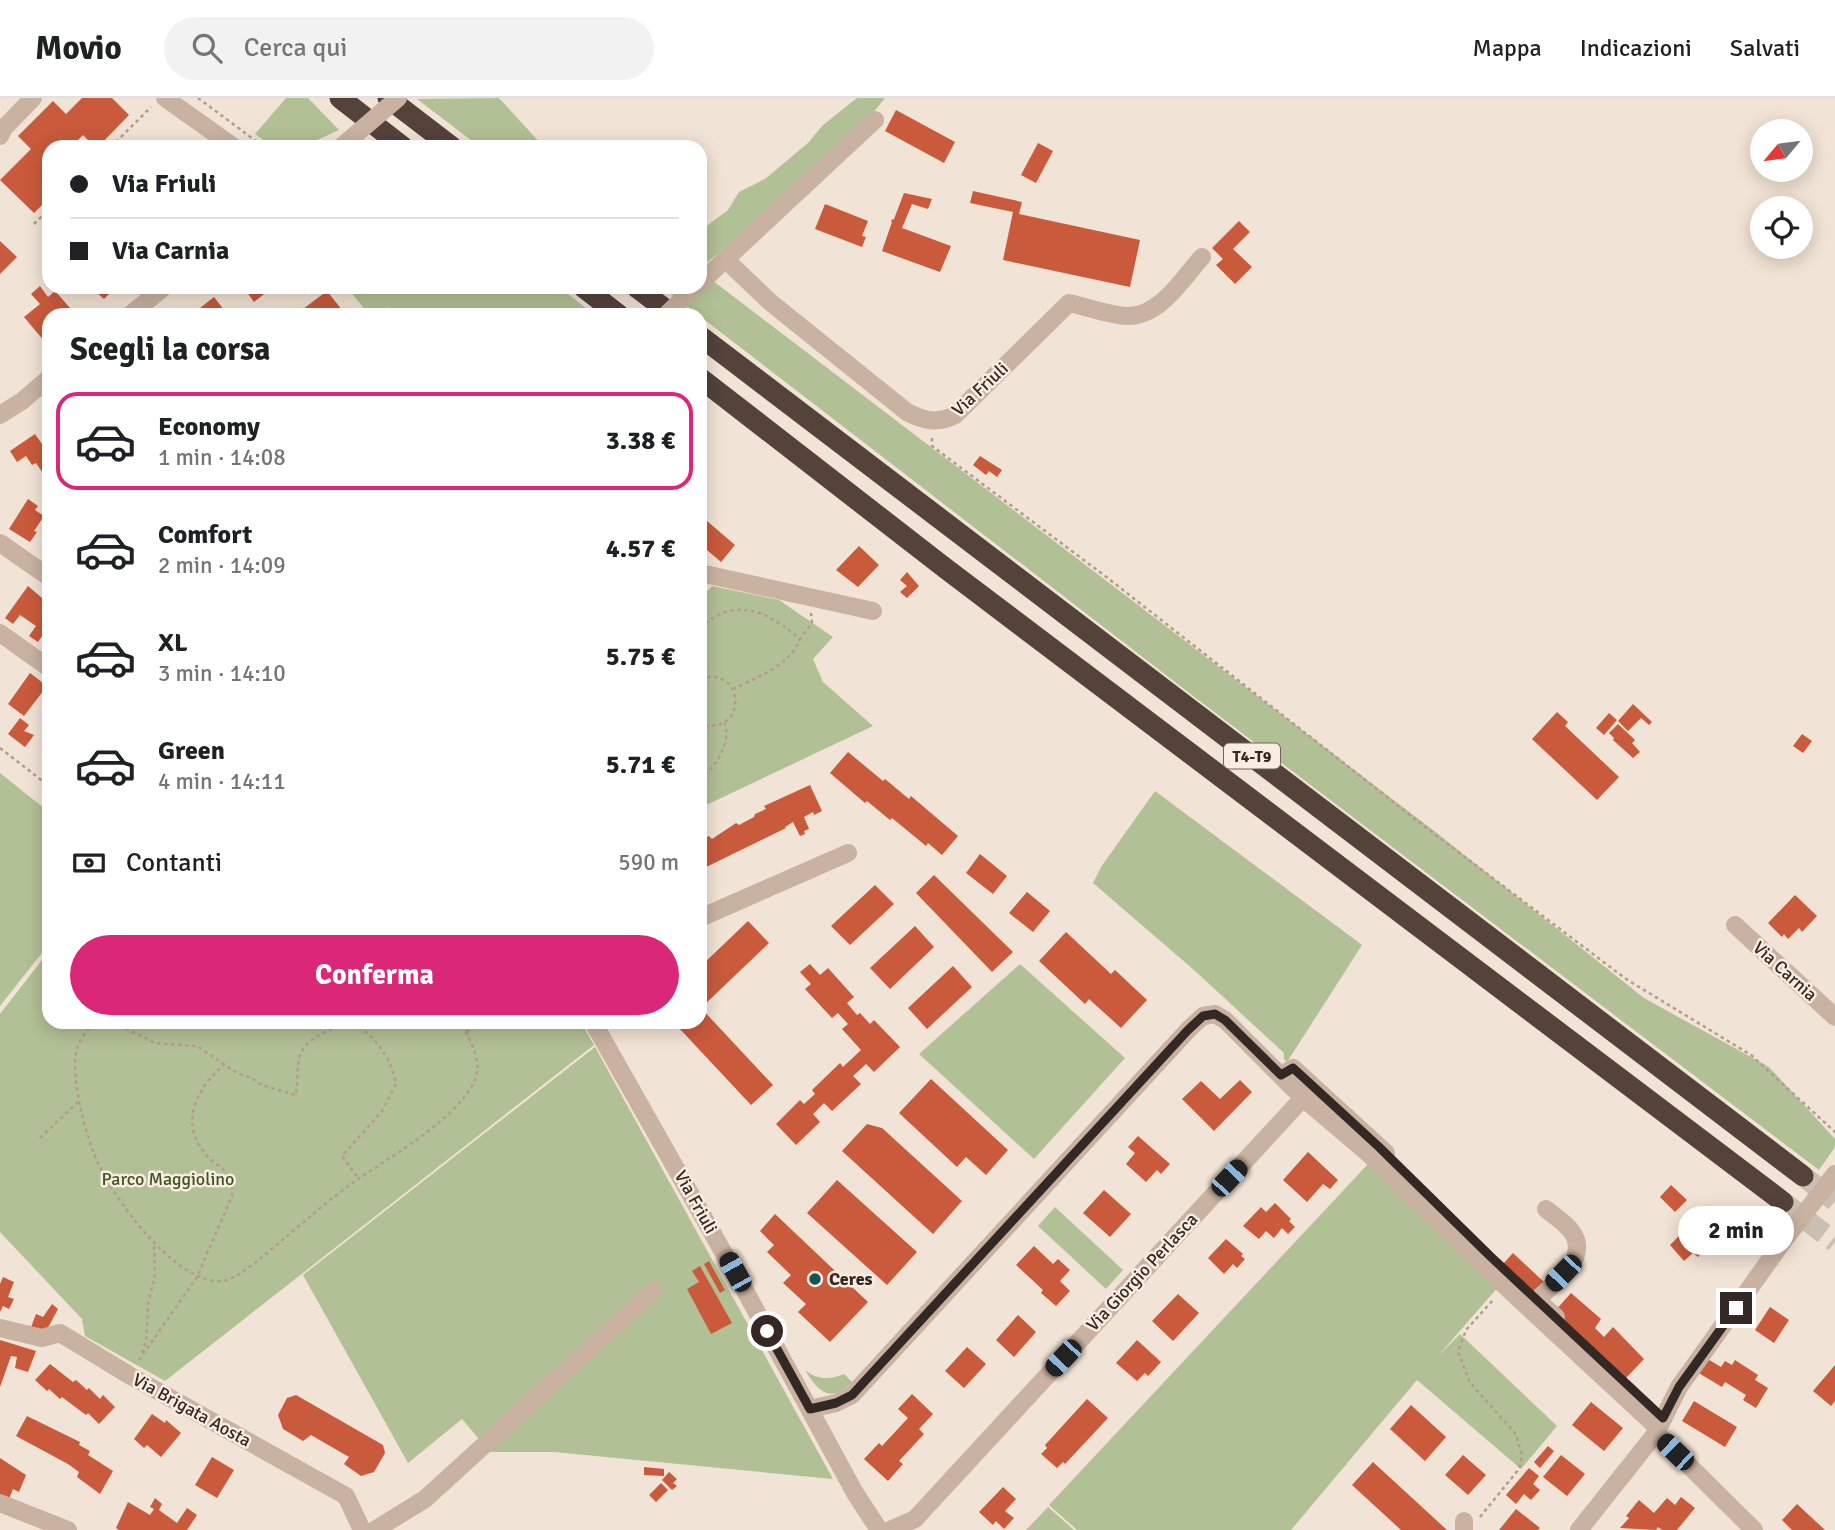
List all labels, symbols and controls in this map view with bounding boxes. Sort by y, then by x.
search box [164,17,654,80]
text: Movio [35,28,122,69]
icon: search [188,29,226,67]
text: Cerca qui [244,32,347,64]
text: Mappa [1473,33,1542,63]
text: Indicazioni [1580,33,1692,63]
text: Salvati [1730,33,1800,63]
north arrow [1750,119,1813,182]
map controls [1750,119,1813,259]
text: Via Friuli [112,168,216,200]
button: locate [1750,196,1813,259]
text: Via Carnia [112,235,229,267]
text: Scegli la corsa [70,330,271,369]
street label: Via Friuli [947,357,1013,421]
icon: car [74,410,137,473]
text: Economy [158,411,260,443]
text: 3.38 € [606,425,675,457]
text: 1 min · 14:08 [158,443,286,472]
icon: car [74,518,137,581]
text: Comfort [158,519,252,551]
text: 4.57 € [606,533,675,565]
text: 2 min · 14:09 [158,551,286,580]
icon: car [74,626,137,689]
text: XL [158,627,188,659]
text: 5.75 € [606,641,675,673]
text: 3 min · 14:10 [158,659,286,688]
icon: car [74,734,137,797]
text: Green [158,735,225,767]
road number: T4-T9 [1224,744,1280,768]
text: 5.71 € [606,749,675,781]
text: 4 min · 14:11 [158,767,286,796]
icon: cash [70,844,108,882]
text: Contanti [126,847,222,879]
text: 590 m [618,848,679,877]
button: Conferma [70,935,679,1015]
street label: Via Carnia [1748,937,1822,1005]
car [1207,1155,1252,1201]
street label: Via Friuli [670,1166,722,1238]
park label: Parco Maggiolino [102,1168,234,1190]
callout: 2 min [1678,1206,1794,1256]
street label: Via Giorgio Perlasca [1082,1208,1202,1336]
text: 2 min [1708,1216,1764,1245]
car [716,1249,755,1295]
car [1541,1251,1586,1295]
place label: Ceres [829,1268,873,1290]
marker: Ceres [807,1271,823,1287]
route end [1720,1292,1752,1324]
route start [751,1315,783,1347]
car [1041,1335,1086,1381]
street label: Via Brigata Aosta [129,1368,255,1452]
car [1653,1430,1698,1474]

